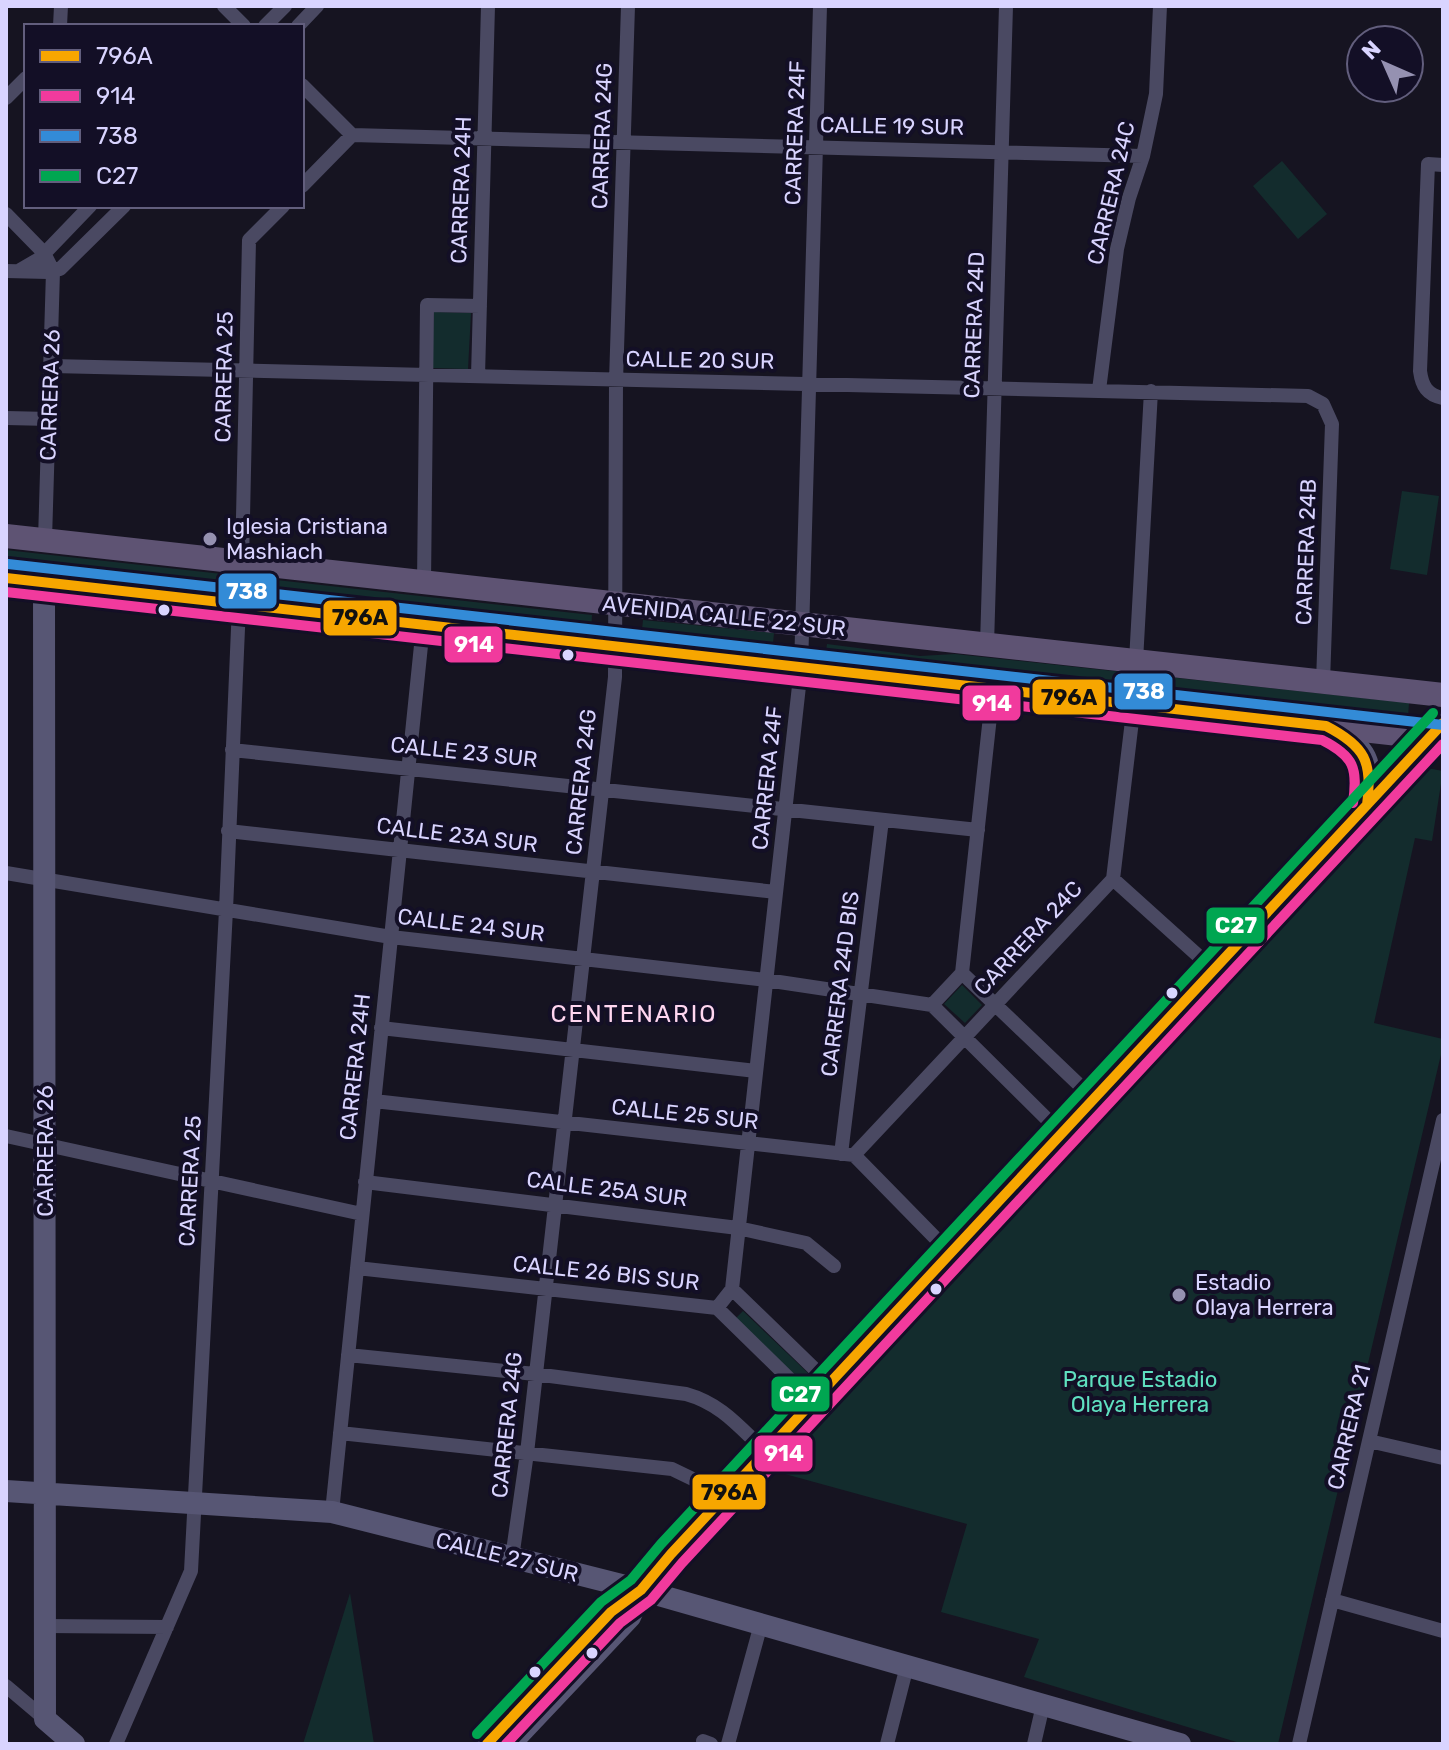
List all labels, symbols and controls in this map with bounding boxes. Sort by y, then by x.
legend [24,24,304,208]
north arrow [1345,24,1425,104]
text: N [1356,35,1386,65]
text: 796A [96,42,153,70]
street label: CARRERA 24F [779,60,811,206]
street label: CARRERA 24G [586,62,618,210]
text: 914 [96,82,136,110]
street label: CALLE 19 SUR [820,111,964,141]
street label: CARRERA 24H [445,116,477,264]
street label: CARRERA 24C [1081,119,1141,267]
text: 738 [96,122,138,150]
text: C27 [96,162,138,190]
street label: CARRERA 24D [958,251,990,399]
street label: CARRERA 25 [209,311,239,443]
street label: CARRERA 26 [34,329,66,461]
street label: CALLE 20 SUR [626,345,774,375]
street label: CARRERA 24B [1290,478,1322,626]
place label: Iglesia Cristiana Mashiach [226,513,388,565]
marker: Iglesia Cristiana Mashiach [201,530,219,548]
line badge: 738 [217,572,278,610]
text: 738 [226,578,268,605]
street label: AVENIDA CALLE 22 SUR [601,590,847,642]
line badge: 796A [322,599,398,637]
unlabelled marker [156,602,172,618]
text: 796A [332,604,389,631]
line badge: 914 [443,625,504,664]
text: 914 [454,631,494,658]
unlabelled marker [560,647,576,663]
line badge: 738 [1113,672,1174,711]
line badge: 796A [1031,678,1107,716]
text: 738 [1123,678,1165,705]
line badge: 914 [961,684,1022,722]
text: 796A [1041,684,1098,711]
text: 914 [972,690,1012,717]
street label: CARRERA 24F [746,705,788,851]
street label: CARRERA 24G [560,708,602,856]
street label: CALLE 23 SUR [389,731,539,773]
street label: CALLE 23A SUR [375,812,539,858]
street label: CARRERA 24C [968,875,1088,1001]
street label: CARRERA 24D BIS [815,890,865,1078]
street label: CALLE 24 SUR [396,903,546,947]
line badge: C27 [1205,906,1266,945]
text: C27 [1215,912,1258,939]
unlabelled marker [1164,985,1180,1001]
street label: CARRERA 24H [334,992,376,1142]
district label: CENTENARIO [551,1000,717,1028]
street label: CARRERA 26 [32,1085,59,1217]
street label: CALLE 25 SUR [610,1093,760,1135]
street label: CARRERA 25 [173,1115,207,1247]
street label: CALLE 25A SUR [525,1166,689,1212]
street label: CALLE 26 BIS SUR [511,1250,701,1296]
place label: Estadio Olaya Herrera [1195,1269,1334,1321]
unlabelled marker [928,1281,944,1297]
marker: Estadio Olaya Herrera [1170,1286,1188,1304]
street label: CARRERA 24G [486,1351,528,1499]
street label: CARRERA 21 [1321,1362,1377,1492]
park label: Parque Estadio Olaya Herrera [1063,1366,1217,1418]
line badge: C27 [770,1375,831,1413]
text: C27 [779,1381,822,1408]
line badge: 914 [753,1434,814,1473]
text: 914 [764,1440,804,1467]
line badge: 796A [691,1473,767,1511]
text: 796A [701,1479,758,1506]
street label: CALLE 27 SUR [433,1526,581,1588]
unlabelled marker [584,1645,600,1661]
unlabelled marker [527,1664,543,1680]

